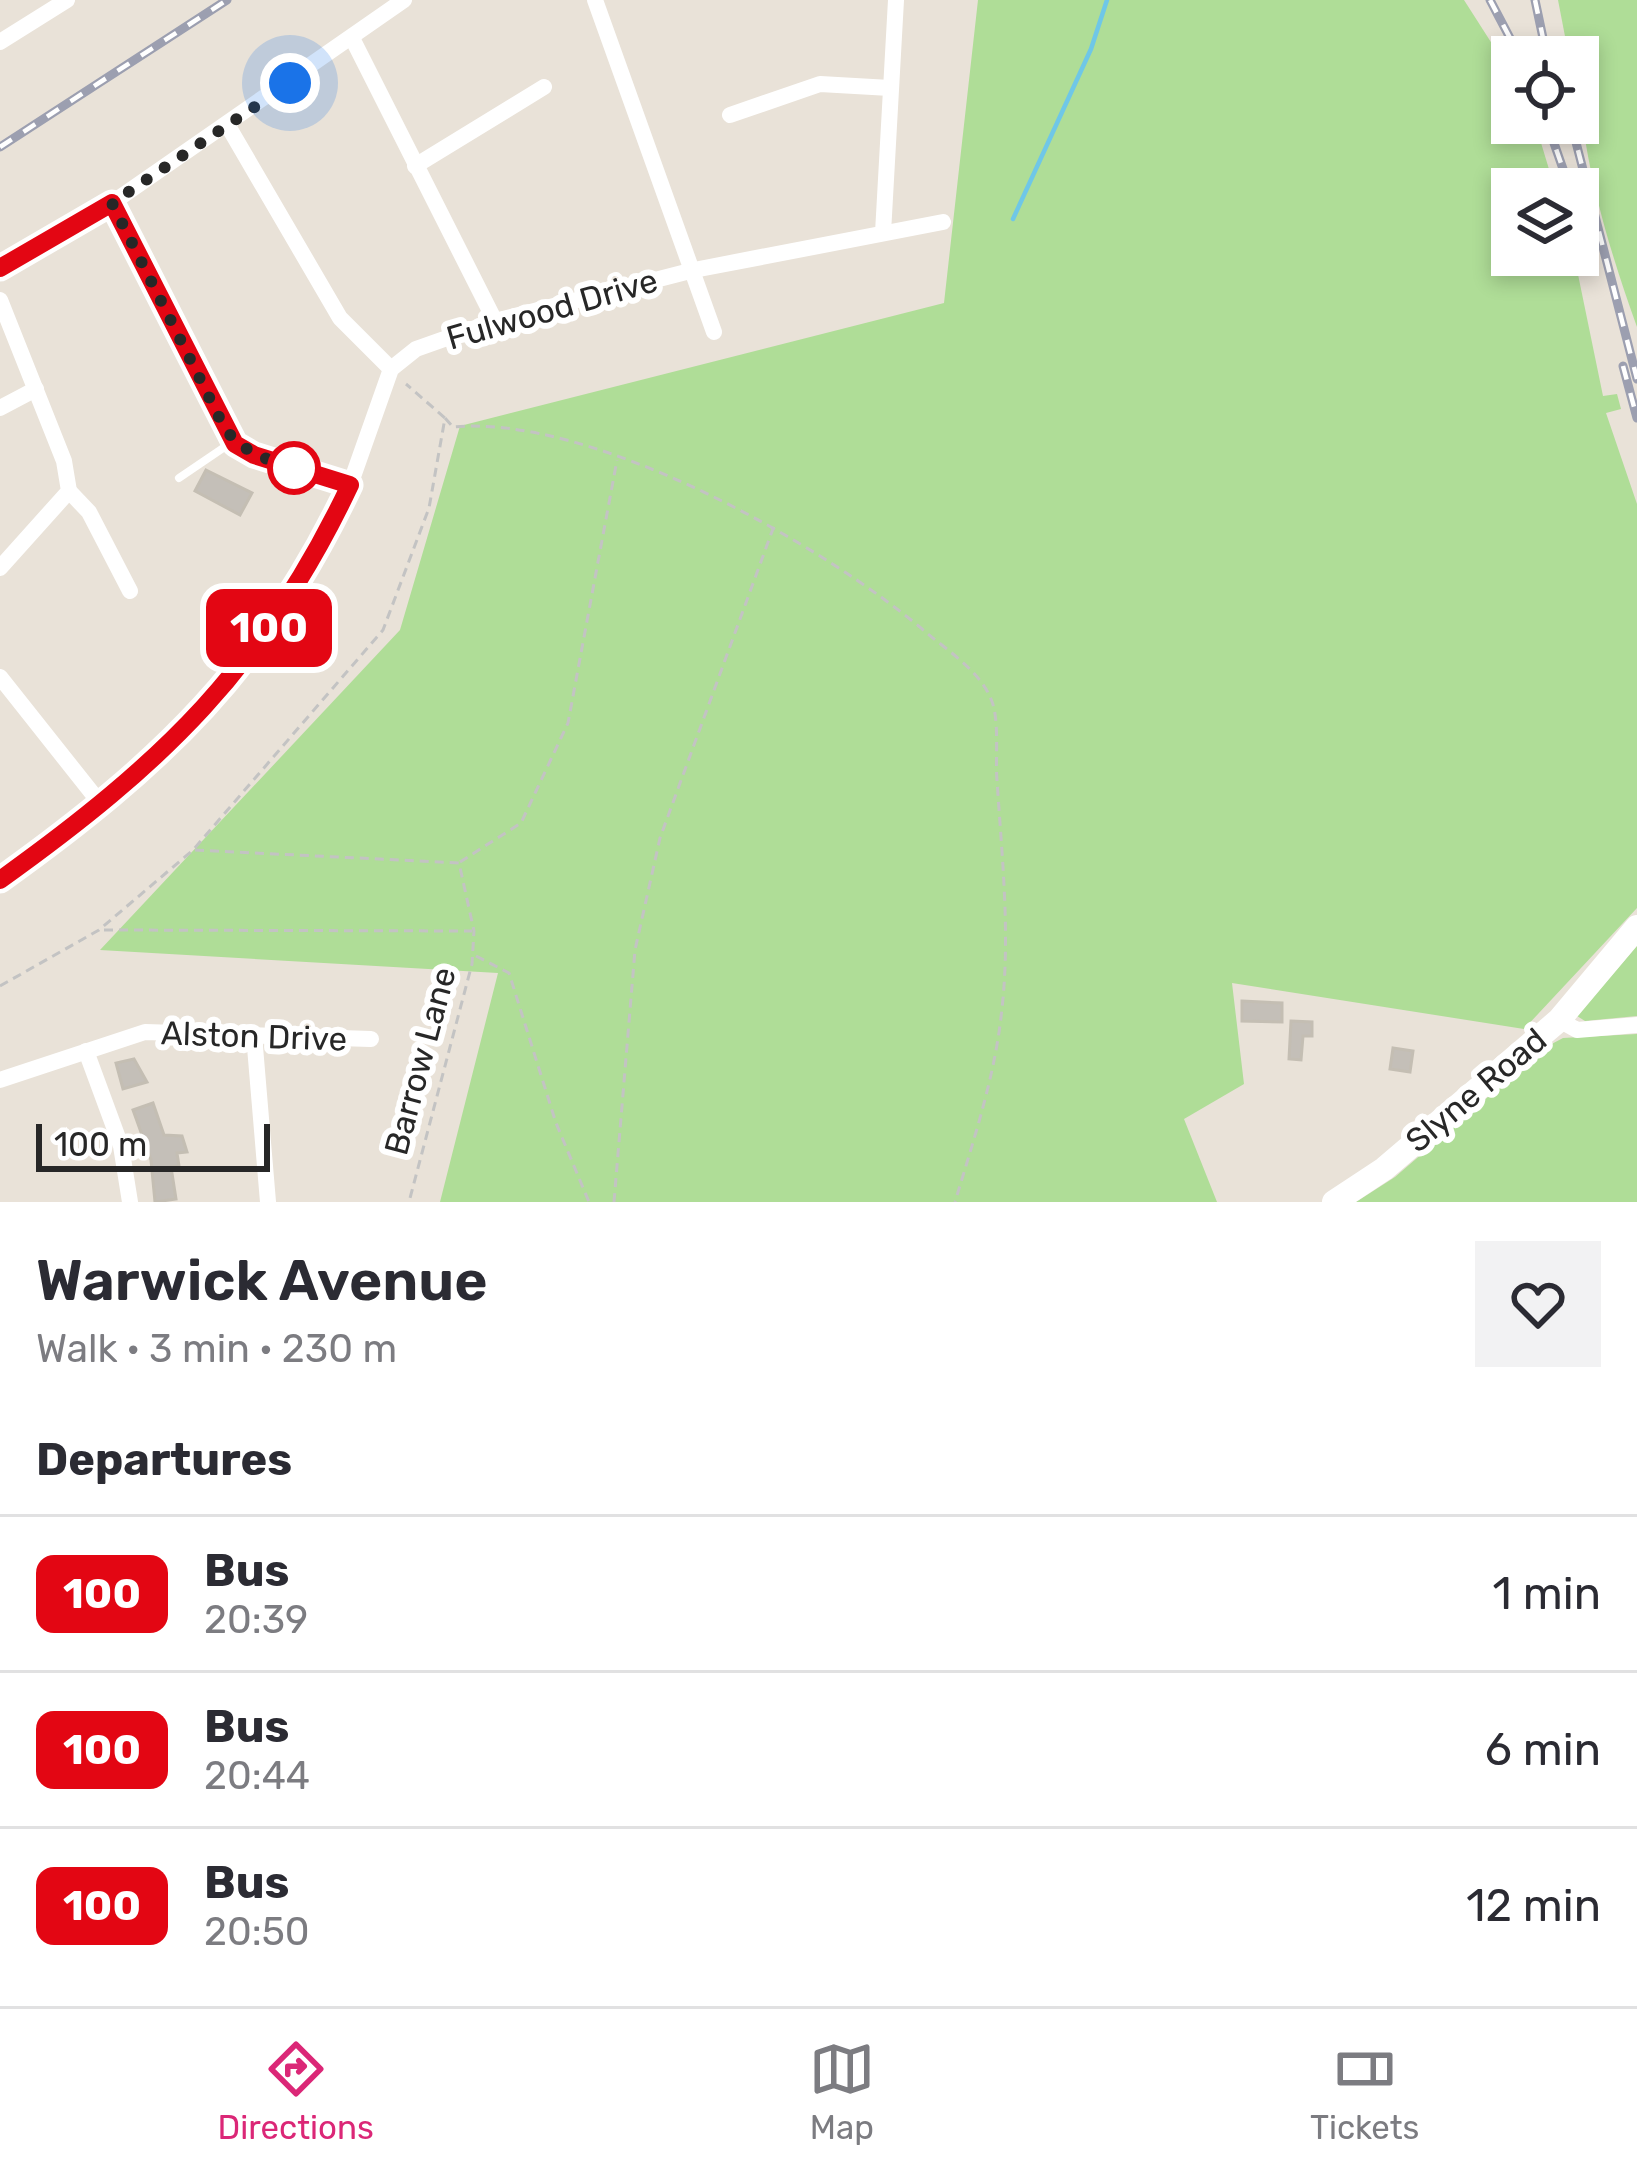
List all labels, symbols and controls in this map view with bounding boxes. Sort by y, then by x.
map controls [1491,36,1599,276]
button: locate [1491,36,1599,144]
your location [260,53,320,113]
button: layers [1491,168,1599,276]
street label: Fulwood Drive [442,260,662,358]
unlabelled marker [269,443,319,493]
line badge: 100 [200,589,338,667]
text: 100 [230,603,308,653]
street label: Barrow Lane [376,963,464,1159]
street label: Alston Drive [160,1013,348,1059]
street label: Slyne Road [1398,1020,1554,1160]
scale bar [36,1118,270,1171]
text: 100 m [54,1125,147,1164]
button: heart [1475,1241,1601,1367]
text: Warwick Avenue [36,1247,488,1314]
text: Walk · 3 min · 230 m [36,1326,397,1372]
text: Departures [36,1433,292,1486]
text: Bus [204,1544,289,1597]
text: 1 min [1493,1567,1601,1620]
text: 100 [63,1569,141,1619]
text: 20:39 [204,1597,308,1643]
text: Bus [204,1700,289,1753]
text: 6 min [1485,1723,1601,1776]
text: 100 [63,1725,141,1775]
text: 20:44 [204,1753,310,1799]
text: Bus [204,1856,289,1909]
text: 12 min [1466,1879,1601,1932]
text: 100 [63,1881,141,1931]
text: 20:50 [204,1909,310,1955]
tab: Directions [218,2036,374,2147]
tab: Map [809,2036,875,2147]
tab: Tickets [1310,2036,1419,2147]

